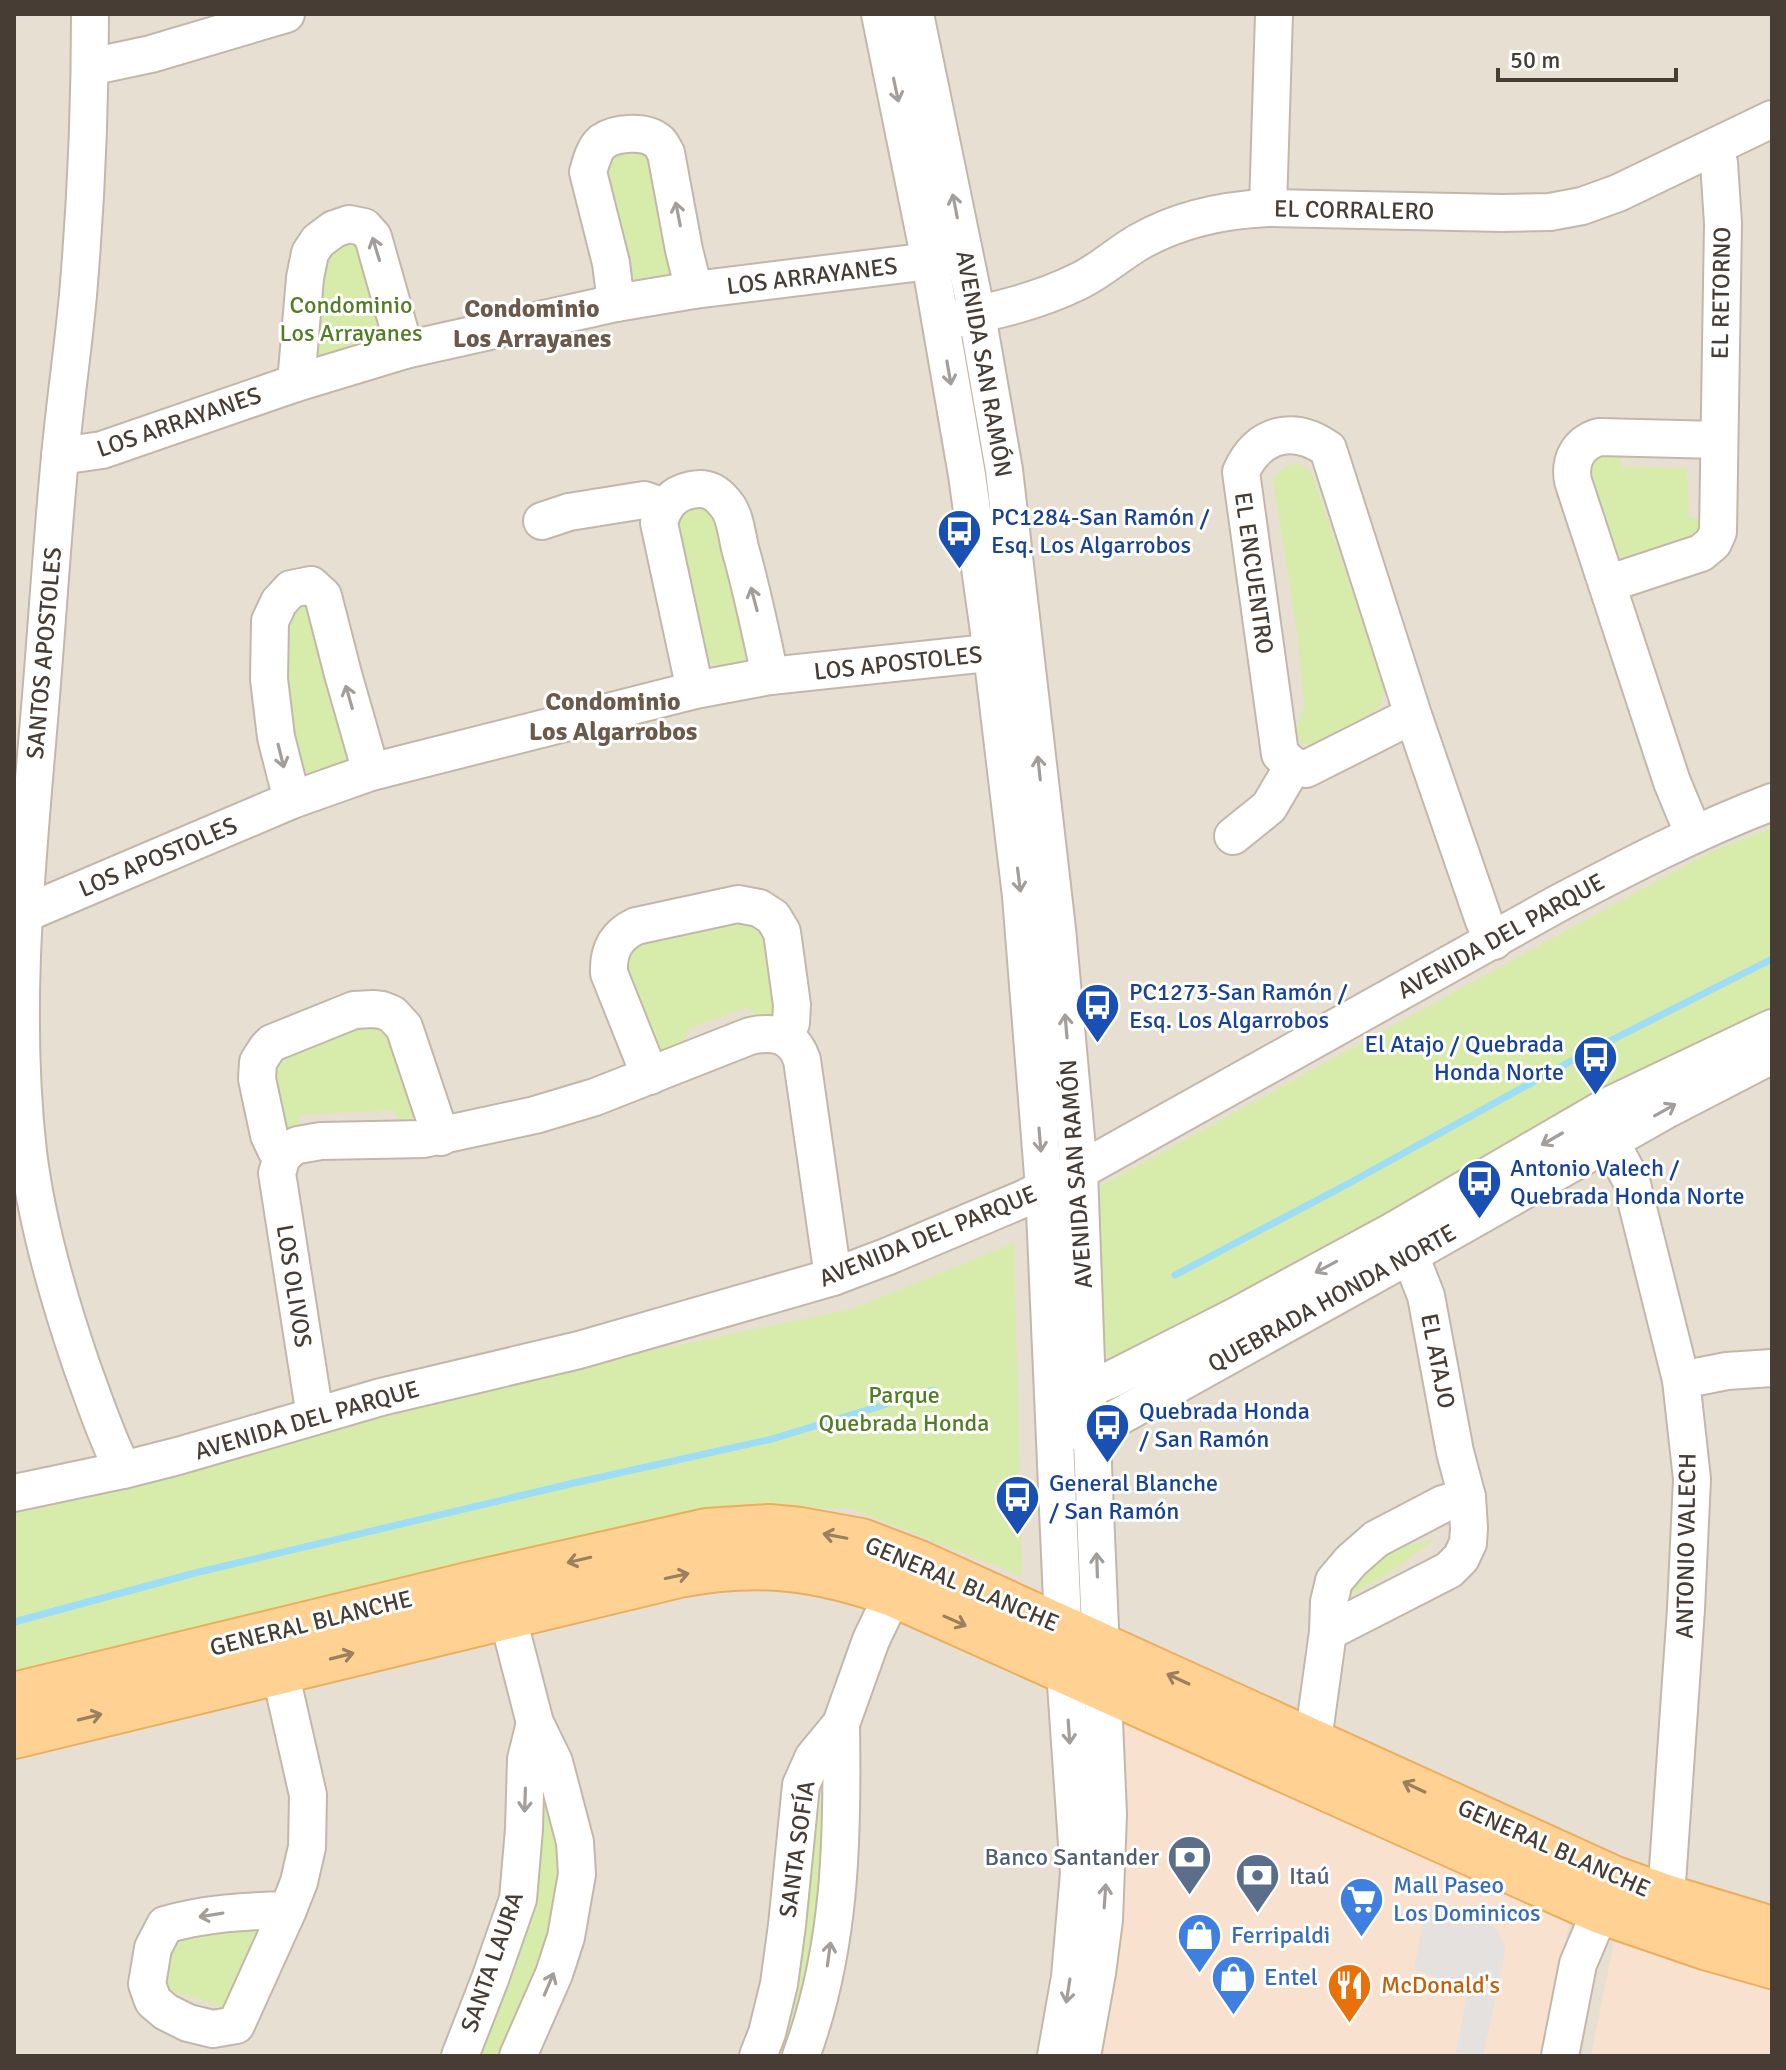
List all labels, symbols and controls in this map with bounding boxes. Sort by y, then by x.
scale bar [1498,32,1676,82]
text: 50 m [1510,45,1560,75]
one-way arrow [889,77,904,103]
one-way arrow [946,194,961,220]
street label: EL CORRALERO [1274,194,1434,226]
one-way arrow [669,202,684,227]
street label: EL RETORNO [1705,226,1737,360]
one-way arrow [367,236,382,261]
street label: AVENIDA SAN RAMÓN [949,248,1019,480]
street label: LOS ARRAYANES [725,251,899,301]
park label: Condominio Los Arrayanes [280,290,422,348]
district label: Condominio Los Arrayanes [453,293,611,355]
one-way arrow [943,360,958,385]
street label: LOS ARRAYANES [93,380,265,464]
street label: EL ENCUENTRO [1228,490,1280,656]
place label: PC1284-San Ramón / Esq. Los Algarrobos [991,502,1210,560]
bus stop icon: PC1284-San Ramón / Esq. Los Algarrobos [936,507,984,570]
street label: SANTOS APOSTOLES [20,546,68,760]
one-way arrow [745,587,760,613]
street label: LOS APOSTOLES [812,639,984,687]
one-way arrow [341,684,356,710]
district label: Condominio Los Algarrobos [529,686,697,748]
one-way arrow [274,743,289,769]
one-way arrow [1031,755,1046,782]
street label: LOS APOSTOLES [74,810,242,904]
one-way arrow [1012,867,1027,893]
street label: AVENIDA DEL PARQUE [1392,867,1610,1005]
place label: PC1273-San Ramón / Esq. Los Algarrobos [1129,977,1348,1035]
bus stop icon: PC1273-San Ramón / Esq. Los Algarrobos [1074,982,1122,1045]
one-way arrow [1058,1013,1073,1040]
place label: El Atajo / Quebrada Honda Norte [1364,1029,1564,1087]
bus stop icon: El Atajo / Quebrada Honda Norte [1571,1034,1619,1097]
street label: AVENIDA SAN RAMÓN [1053,1058,1099,1290]
one-way arrow [1653,1102,1677,1117]
one-way arrow [1033,1126,1048,1152]
one-way arrow [1541,1132,1565,1147]
place label: Antonio Valech / Quebrada Honda Norte [1510,1153,1745,1211]
bus stop icon: Antonio Valech / Quebrada Honda Norte [1455,1158,1503,1221]
street label: AVENIDA DEL PARQUE [815,1179,1041,1293]
street label: QUEBRADA HONDA NORTE [1203,1217,1461,1379]
street label: LOS OLIVOS [269,1222,319,1350]
one-way arrow [1315,1260,1339,1276]
street label: EL ATAJO [1414,1311,1462,1411]
street label: AVENIDA DEL PARQUE [191,1374,423,1466]
park label: Parque Quebrada Honda [819,1380,989,1438]
place label: Quebrada Honda / San Ramón [1139,1396,1310,1454]
bus stop icon: Quebrada Honda / San Ramón [1084,1401,1132,1464]
street label: ANTONIO VALECH [1669,1453,1703,1639]
place label: General Blanche / San Ramón [1049,1468,1218,1526]
bus stop icon: General Blanche / San Ramón [994,1473,1042,1536]
one-way arrow [823,1527,848,1542]
street label: GENERAL BLANCHE [861,1530,1063,1638]
one-way arrow [1089,1552,1104,1579]
one-way arrow [567,1553,592,1568]
one-way arrow [664,1568,689,1583]
street label: GENERAL BLANCHE [207,1583,415,1663]
one-way arrow [942,1615,967,1630]
one-way arrow [329,1648,355,1663]
one-way arrow [1166,1670,1190,1685]
one-way arrow [76,1709,102,1724]
one-way arrow [1062,1718,1077,1745]
street label: SANTA SOFÍA [773,1778,821,1919]
one-way arrow [1402,1778,1427,1793]
one-way arrow [517,1786,532,1813]
street label: GENERAL BLANCHE [1453,1792,1655,1904]
bank icon: Banco Santander [1166,1833,1214,1896]
place label: Banco Santander [984,1842,1159,1872]
bank icon: Itaú [1234,1852,1282,1915]
place label: Itaú [1289,1861,1330,1891]
place label: Mall Paseo Los Dominicos [1393,1870,1541,1928]
supermarket icon: Mall Paseo Los Dominicos [1338,1875,1386,1938]
one-way arrow [1098,1883,1113,1910]
street label: SANTA LAURA [454,1888,530,2036]
one-way arrow [199,1908,224,1923]
shop icon: Ferripaldi [1176,1911,1224,1974]
place label: Ferripaldi [1231,1920,1330,1950]
one-way arrow [822,1942,837,1967]
shop icon: Entel [1209,1953,1257,2016]
restaurant icon: McDonald's [1326,1961,1374,2024]
place label: Entel [1264,1962,1318,1992]
place label: McDonald's [1381,1970,1500,2000]
one-way arrow [543,1973,558,1997]
one-way arrow [1059,1978,1074,2003]

